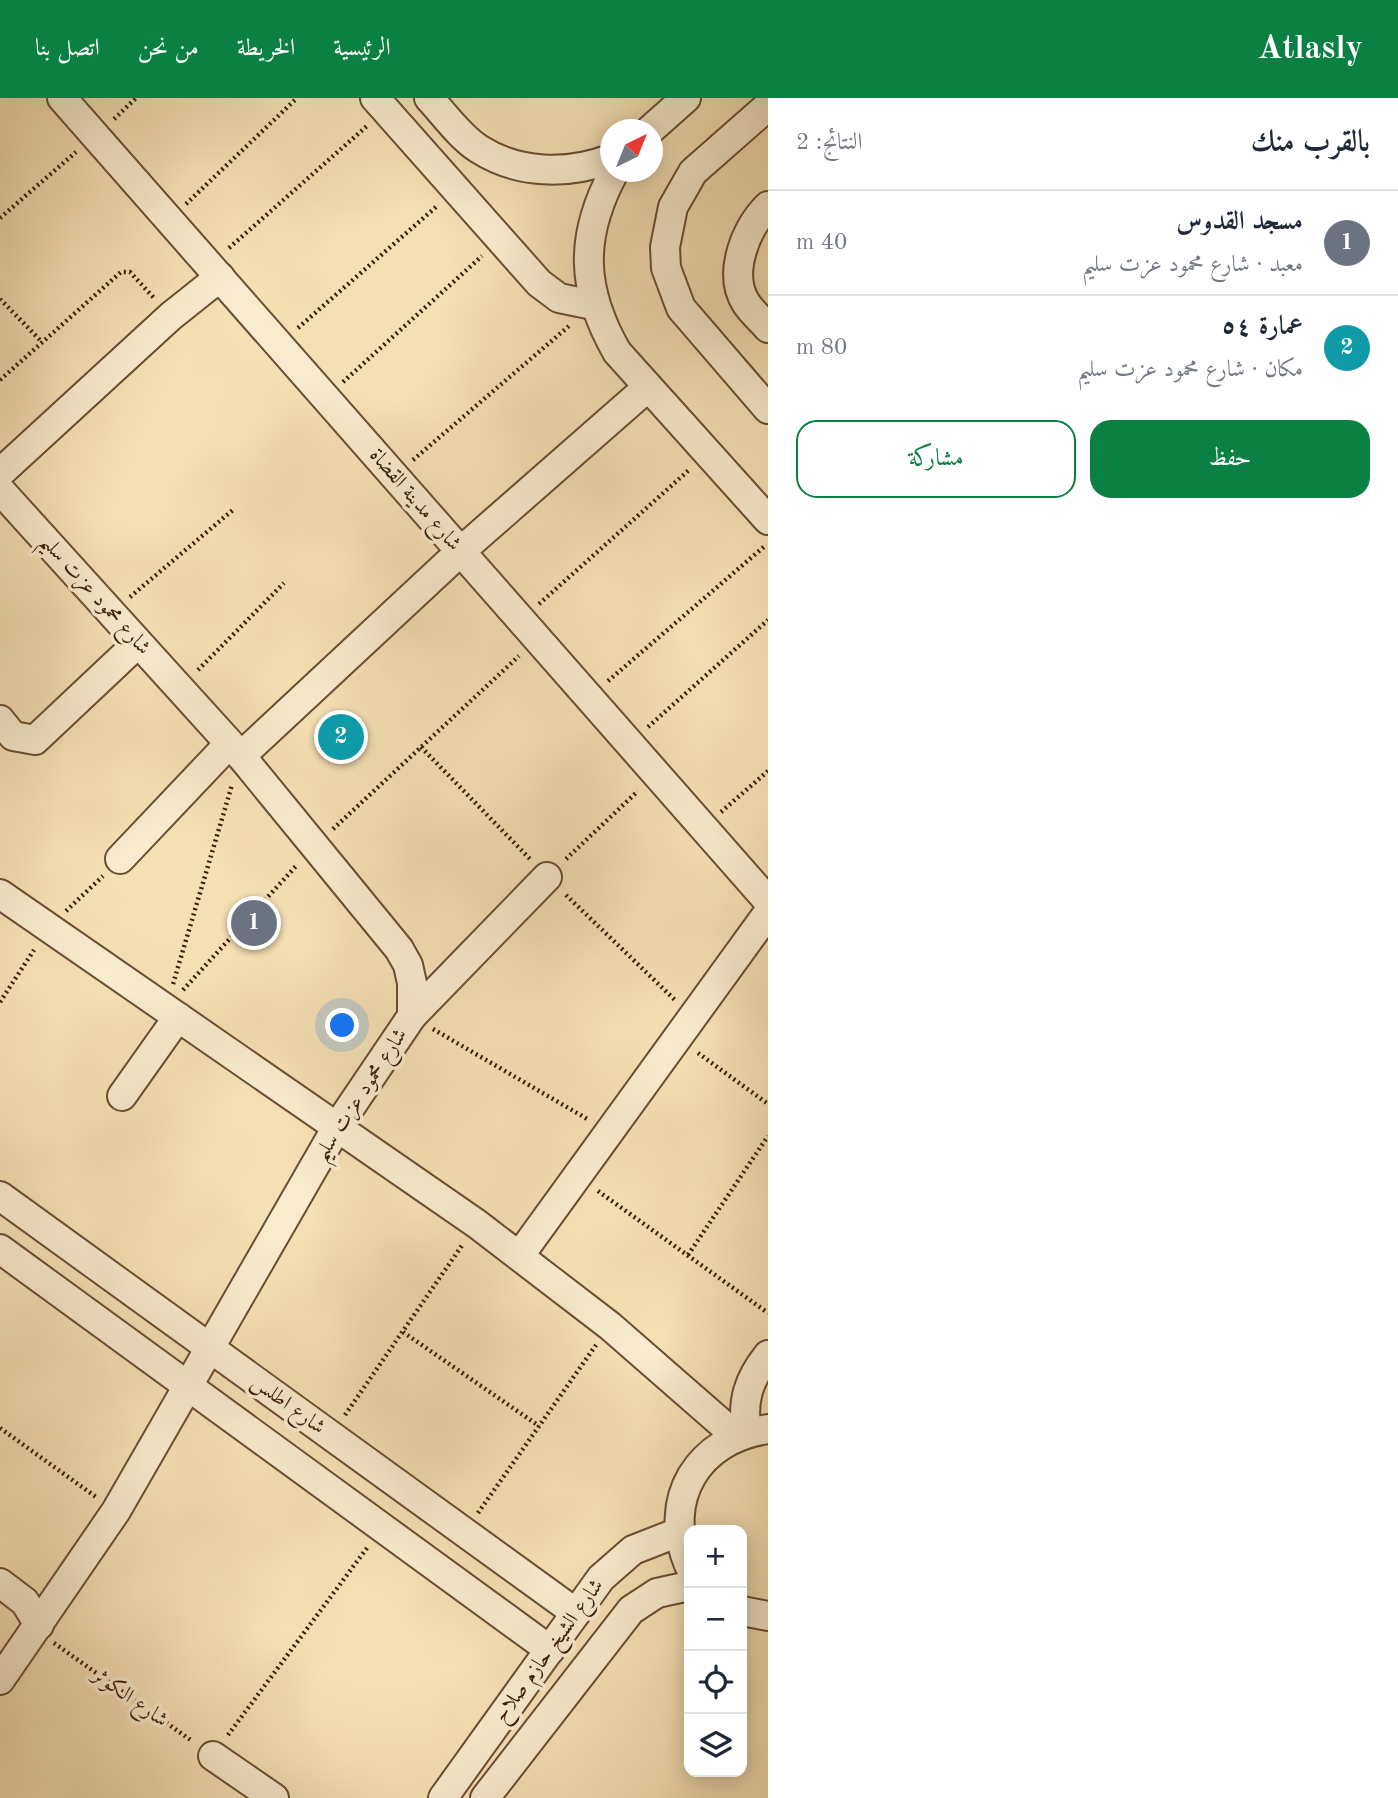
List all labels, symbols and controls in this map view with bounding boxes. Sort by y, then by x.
text: Atlasly [1258,33,1363,66]
text: اتصل بنا [35,37,100,61]
text: من نحن [138,37,199,61]
text: الخريطة [237,37,295,61]
text: الرئيسية [333,37,391,61]
north arrow [600,119,663,182]
text: بالقرب منك [1251,128,1370,158]
text: النتائج: 2 [796,131,863,154]
text: مسجد القدوس [1176,209,1303,235]
text: 40 m [796,231,847,254]
text: 1 [1340,231,1354,254]
text: معبد · شارع محمود عزت سليم [1082,253,1303,276]
text: عمارة ٥٤ [1221,314,1303,340]
text: 80 m [796,336,847,359]
text: 2 [1340,336,1354,359]
text: مكان · شارع محمود عزت سليم [1077,358,1303,381]
button: مشاركة [796,420,1076,498]
button: حفظ [1090,420,1370,498]
street label: شارع مدينة القضاة [361,445,465,559]
street label: شارع محمود عزت سليم [29,531,154,665]
pin: 2 [318,711,364,763]
pin: 1 [231,897,277,949]
your location [325,1008,359,1042]
street label: شارع محمود عزت سليم [310,1025,419,1170]
street label: شارع اطلس [244,1371,329,1444]
map controls [684,1525,747,1777]
button: + [684,1525,747,1588]
street label: شارع الشيخ حازم صلاح [490,1576,613,1731]
button: − [684,1588,747,1651]
button: locate [684,1651,747,1714]
street label: شارع الكوثر [83,1662,173,1736]
button: layers [684,1714,747,1777]

